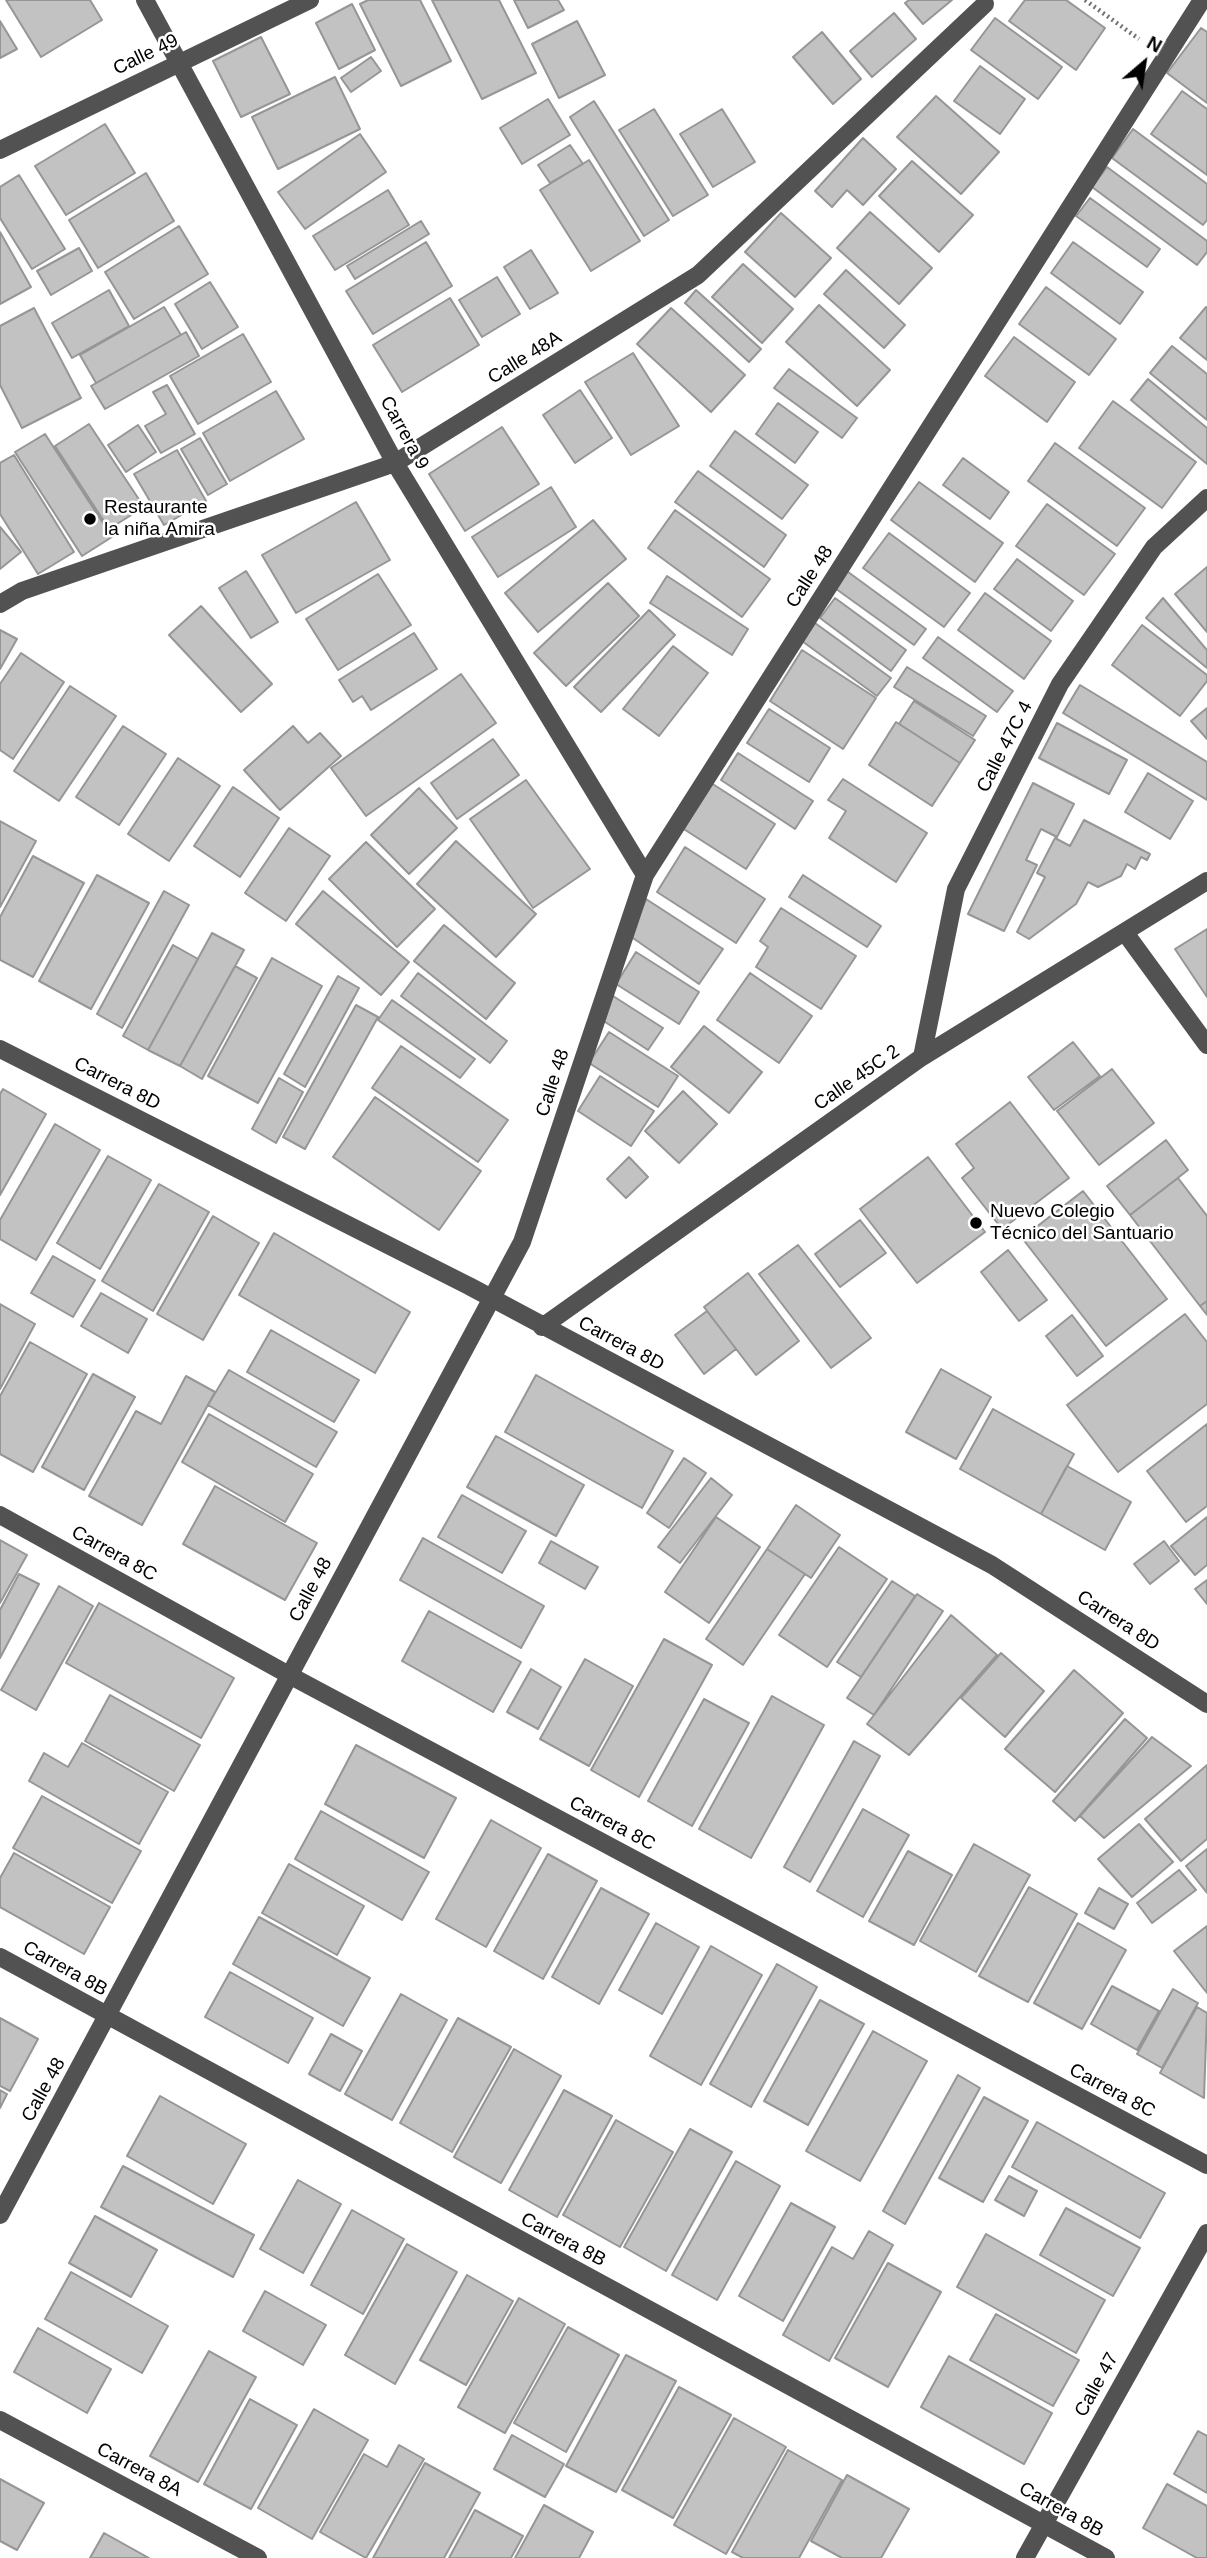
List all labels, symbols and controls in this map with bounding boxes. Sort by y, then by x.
north arrow [1109,28,1179,98]
street label: Calle 49 [110,29,182,81]
text: N [1143,32,1166,57]
street label: Calle 48A [484,327,566,389]
street label: Carrera 9 [375,392,433,474]
place label: Restaurante la niña Amira [104,497,215,541]
marker: Restaurante la niña Amira [82,511,98,527]
street label: Calle 48 [781,542,839,612]
street label: Calle 47C 4 [972,698,1038,796]
street label: Calle 45C 2 [810,1040,904,1116]
street label: Calle 48 [531,1046,575,1120]
street label: Carrera 8D [70,1053,164,1115]
place label: Nuevo Colegio Técnico del Santuario [990,1201,1174,1245]
marker: Nuevo Colegio Técnico del Santuario [968,1215,984,1231]
street label: Carrera 8D [574,1312,668,1376]
street label: Carrera 8C [67,1521,161,1587]
street label: Calle 48 [285,1554,337,1626]
street label: Carrera 8D [1072,1586,1164,1656]
street label: Carrera 8C [565,1792,659,1856]
street label: Carrera 8B [19,1937,111,2001]
street label: Calle 48 [17,2054,71,2126]
street label: Carrera 8C [1065,2059,1159,2123]
street label: Carrera 8B [517,2208,609,2272]
street label: Calle 47 [1070,2349,1124,2421]
street label: Carrera 8A [93,2438,185,2502]
street label: Carrera 8B [1015,2478,1107,2542]

